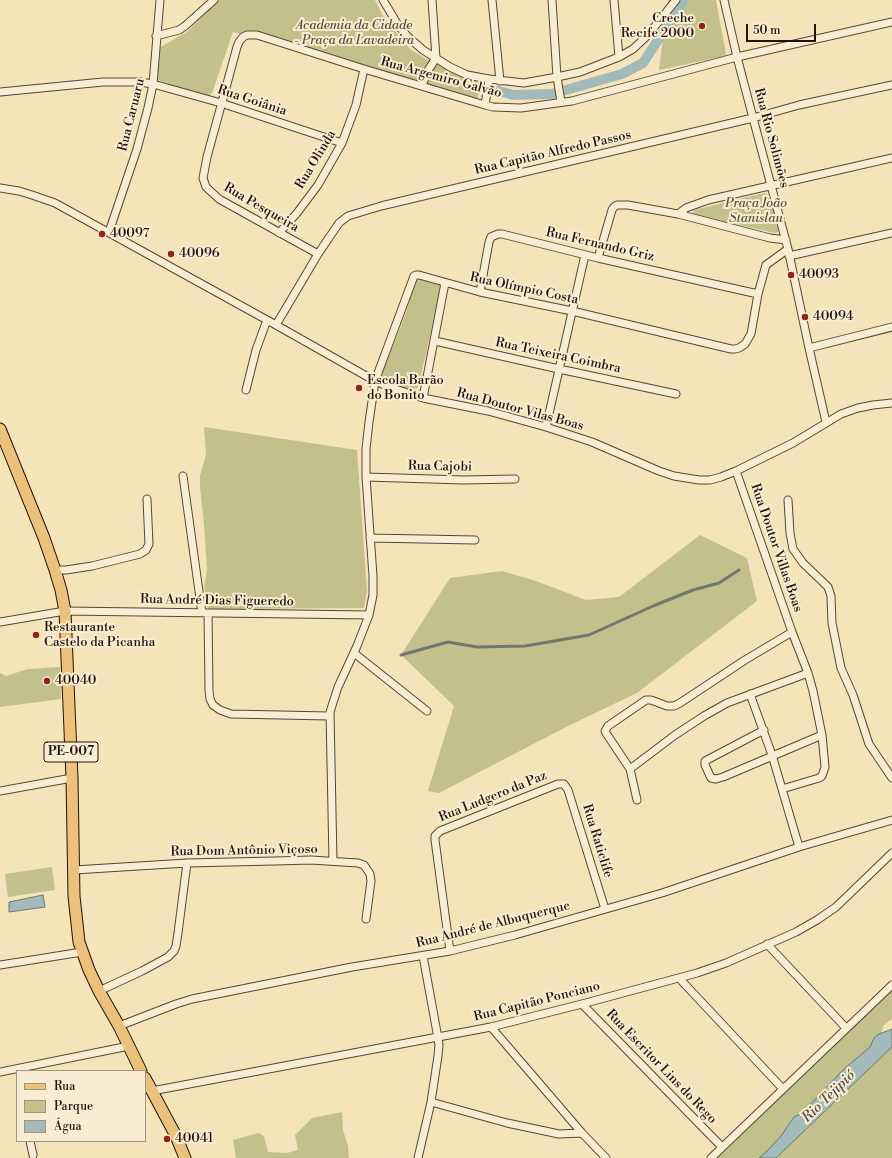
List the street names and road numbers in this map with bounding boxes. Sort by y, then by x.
street label: Rua Argemiro Galvão [379,54,503,102]
street label: Rua Caruaru [115,77,149,153]
street label: Rua Goiânia [215,82,289,120]
street label: Rua Rio Solimões [750,86,792,190]
street label: Rua Capitão Alfredo Passos [473,127,633,179]
street label: Rua Olinda [292,128,340,192]
street label: Rua Pesqueira [221,180,301,236]
street label: Rua Fernando Griz [544,225,656,265]
street label: Rua Olímpio Costa [468,270,580,308]
street label: Rua Teixeira Coimbra [494,335,622,377]
street label: Rua Doutor Vilas Boas [455,386,585,434]
street label: Rua Cajobi [408,459,472,475]
street label: Rua Doutor Villas Boas [747,482,805,614]
street label: Rua André Dias Figueredo [140,592,294,610]
road number: PE-007 [44,742,98,762]
street label: Rua Ludgero da Paz [437,768,549,826]
street label: Rua Raticlife [578,802,616,880]
street label: Rua Dom Antônio Viçoso [170,842,318,860]
street label: Rua André de Albuquerque [414,898,572,952]
street label: Rua Capitão Ponciano [472,979,602,1025]
street label: Rua Escritor Lins do Rego [602,1007,720,1127]

